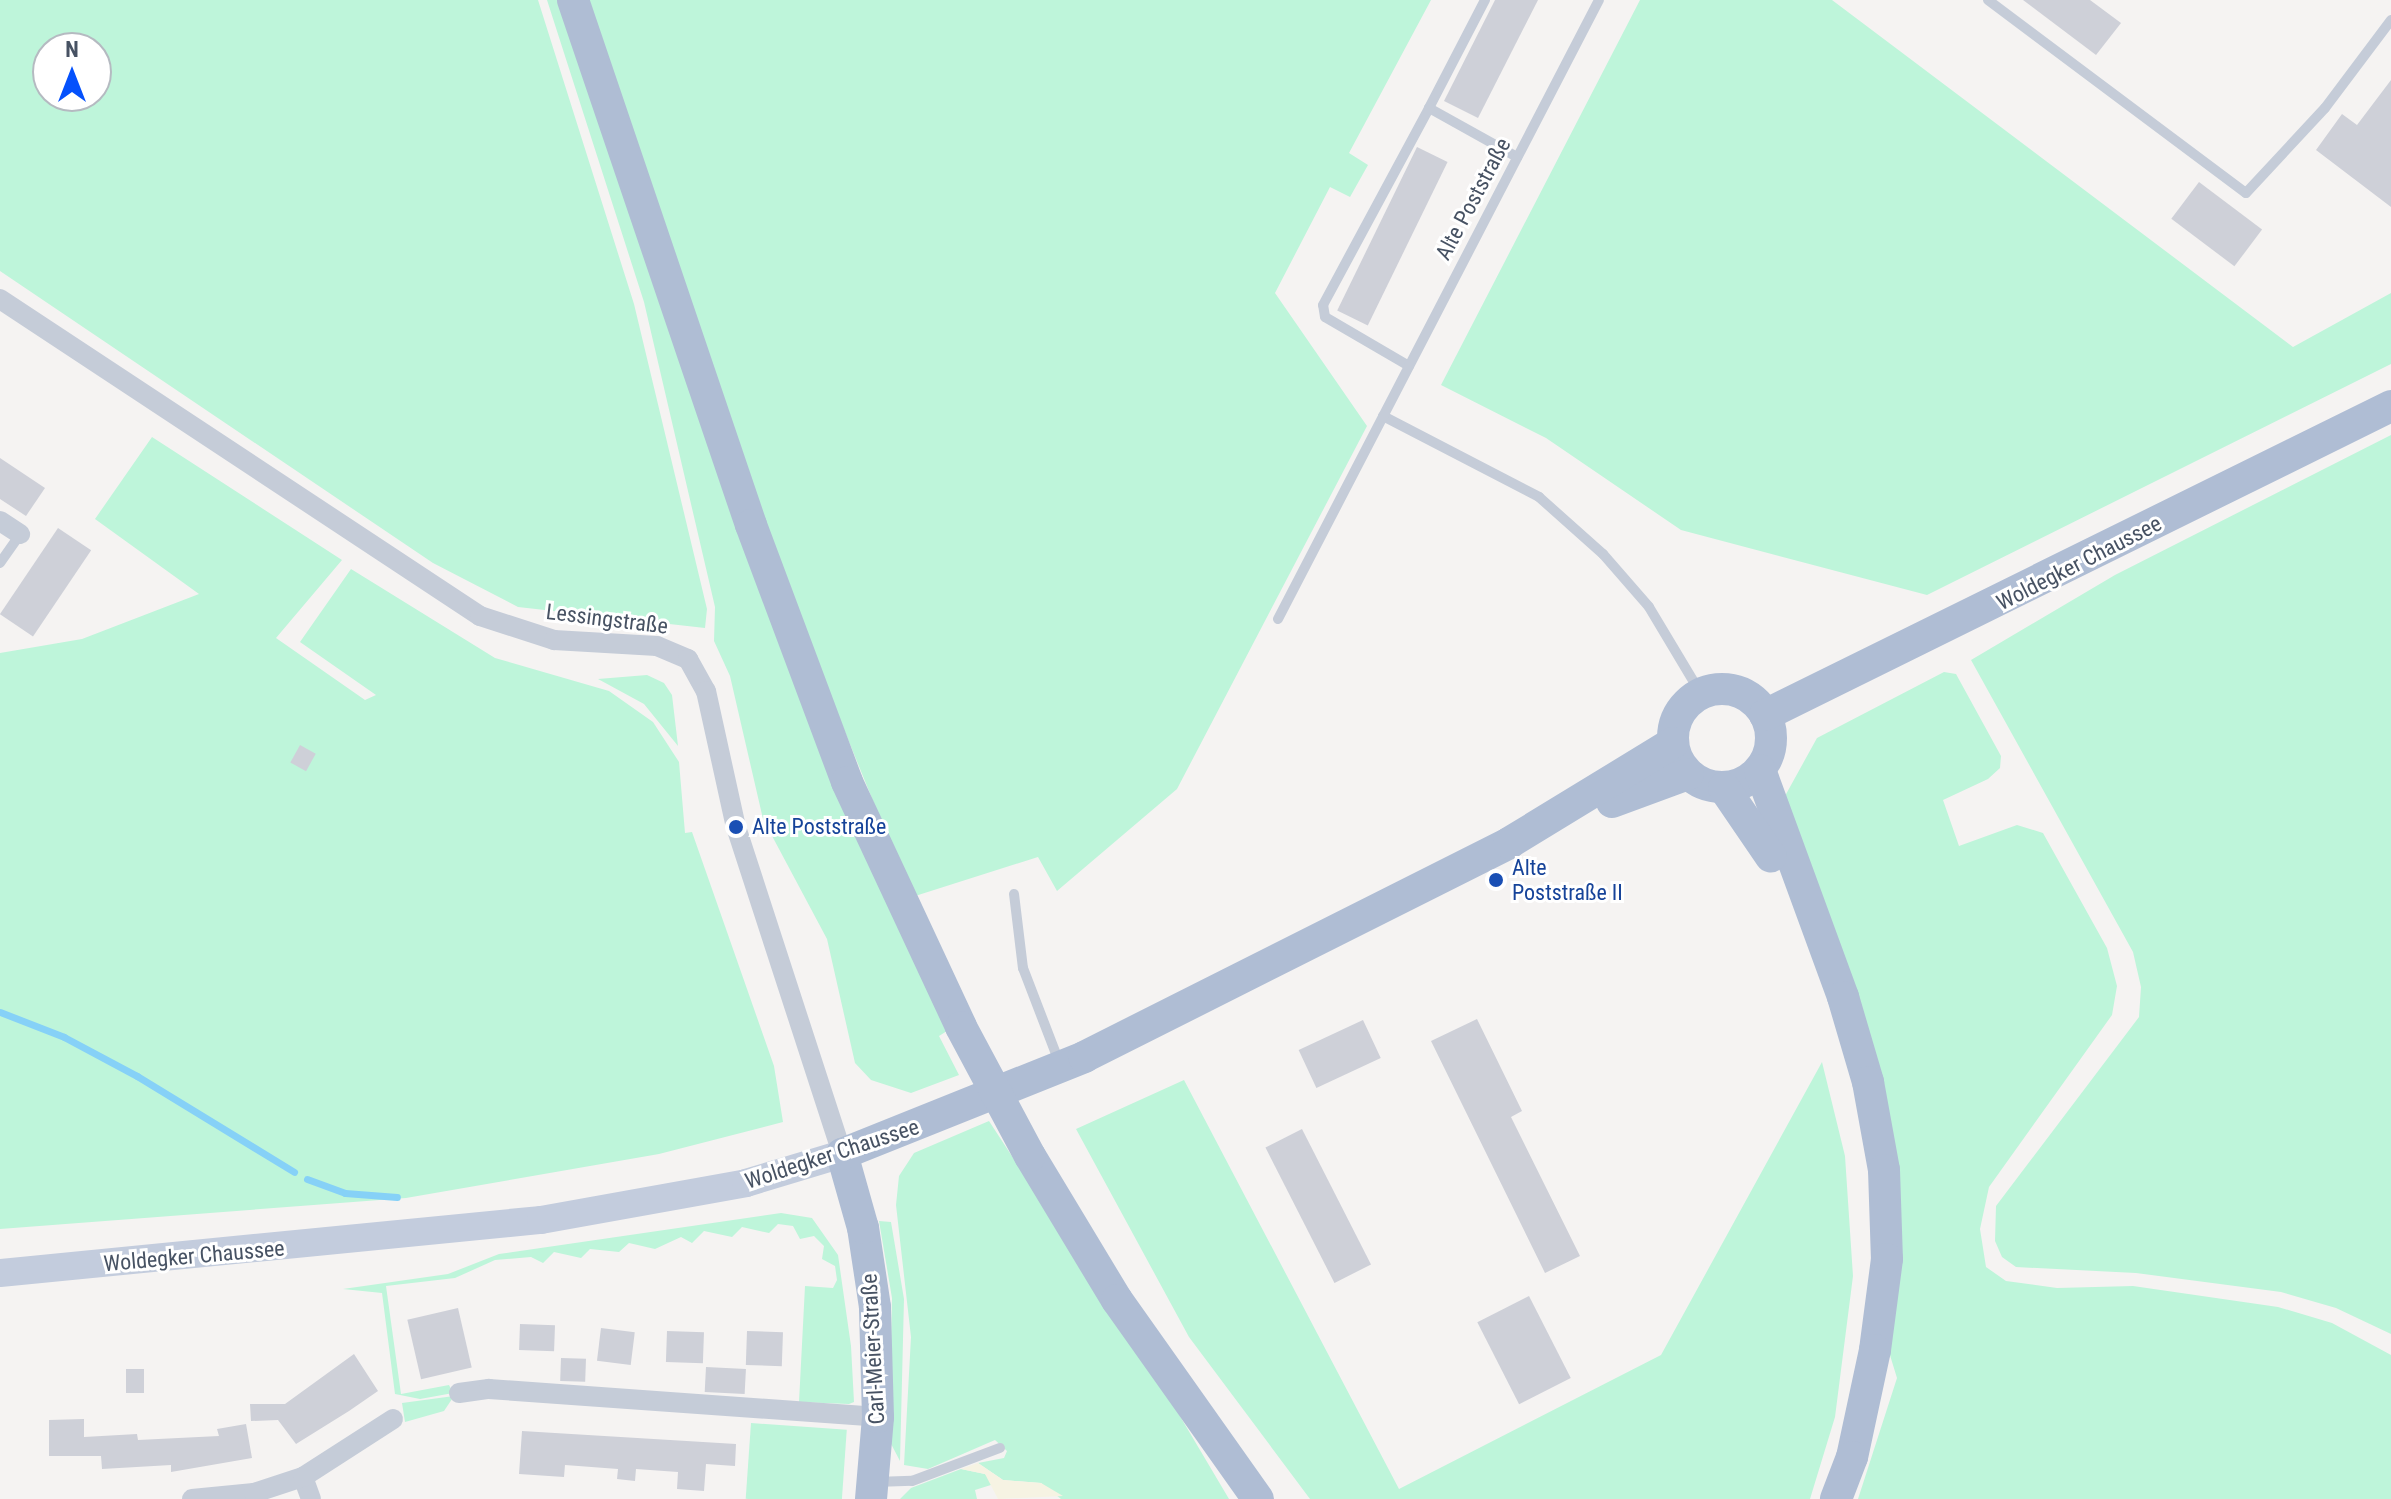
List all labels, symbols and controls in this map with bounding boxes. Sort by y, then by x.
north arrow [32,32,112,112]
text: N [65,37,79,62]
street label: Alte Poststraße [1430,133,1516,265]
street label: Woldegker Chaussee [1992,510,2166,616]
street label: Lessingstraße [545,598,669,640]
place label: Alte Poststraße [752,814,886,840]
marker: Alte Poststraße [727,818,745,836]
place label: Alte Poststraße II [1512,854,1623,906]
marker: Alte Poststraße II [1487,871,1505,889]
street label: Woldegker Chaussee [742,1113,922,1195]
street label: Woldegker Chaussee [103,1235,285,1277]
street label: Carl-Meier-Straße [856,1273,890,1425]

